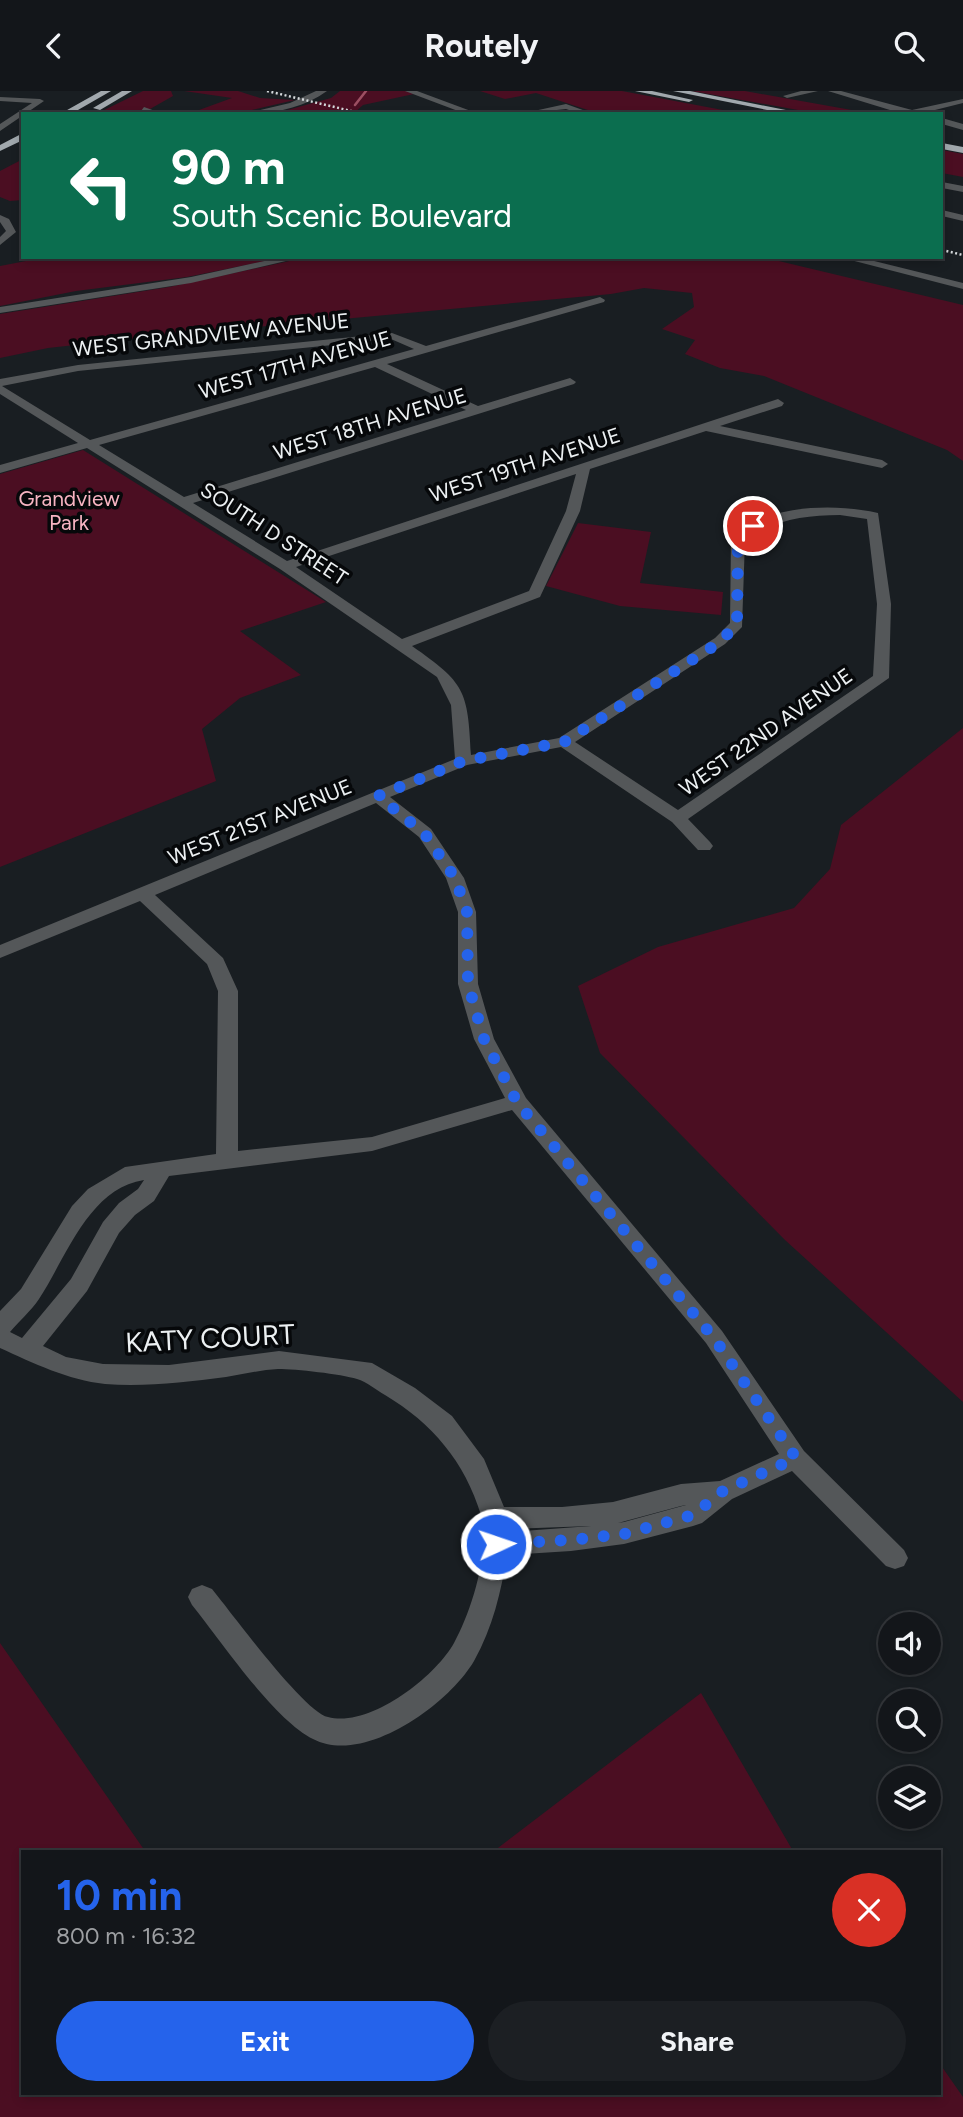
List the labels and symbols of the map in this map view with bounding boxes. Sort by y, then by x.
street label: WEST GRANDVIEW AVENUE [71,308,350,361]
street label: WEST 17TH AVENUE [196,325,394,404]
street label: WEST 18TH AVENUE [270,382,469,465]
street label: WEST 19TH AVENUE [426,422,623,507]
street label: SOUTH D STREET [196,477,353,591]
park label: Grandview Park [18,486,120,535]
pin [723,496,783,556]
street label: WEST 22ND AVENUE [674,662,857,801]
street label: WEST 21ST AVENUE [164,773,355,870]
street label: KATY COURT [124,1317,296,1359]
position arrow [459,1507,533,1581]

